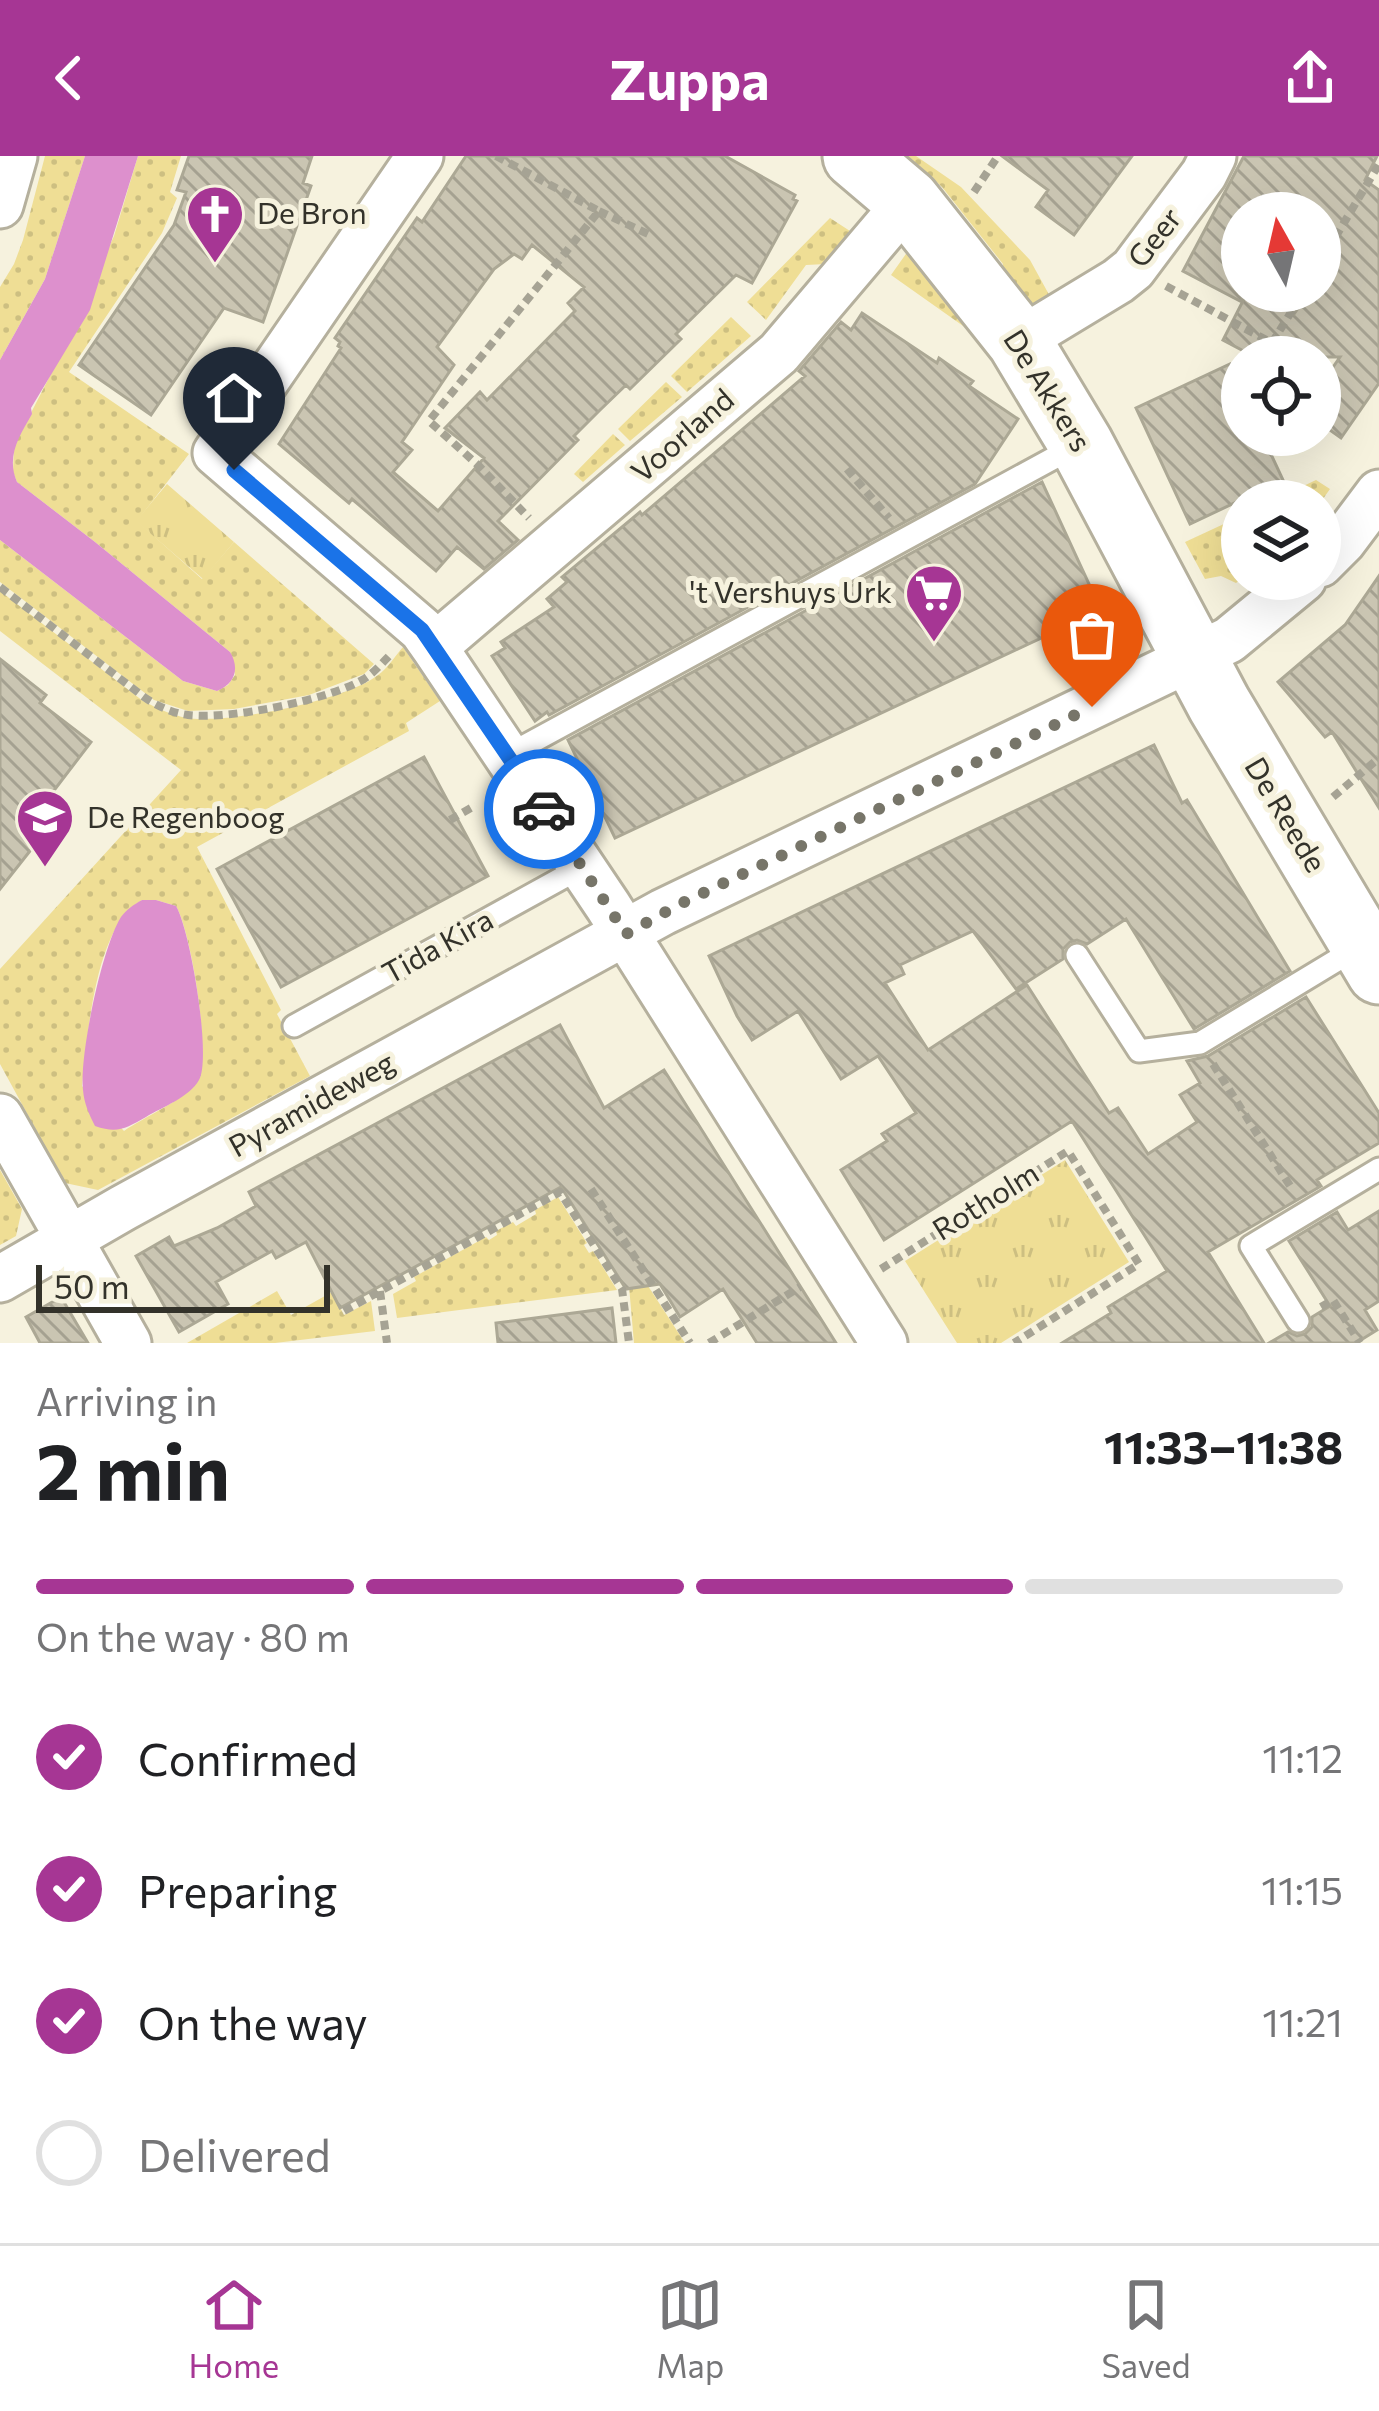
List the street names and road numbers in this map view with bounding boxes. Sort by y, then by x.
street label: Geer [1118,199,1188,274]
street label: De Akkers [997,322,1101,458]
street label: Voorland [622,379,740,489]
street label: De Reede [1238,749,1336,878]
street label: Tida Kira [375,899,499,990]
street label: Pyramideweg [221,1042,400,1164]
street label: Rotholm [925,1153,1045,1247]

